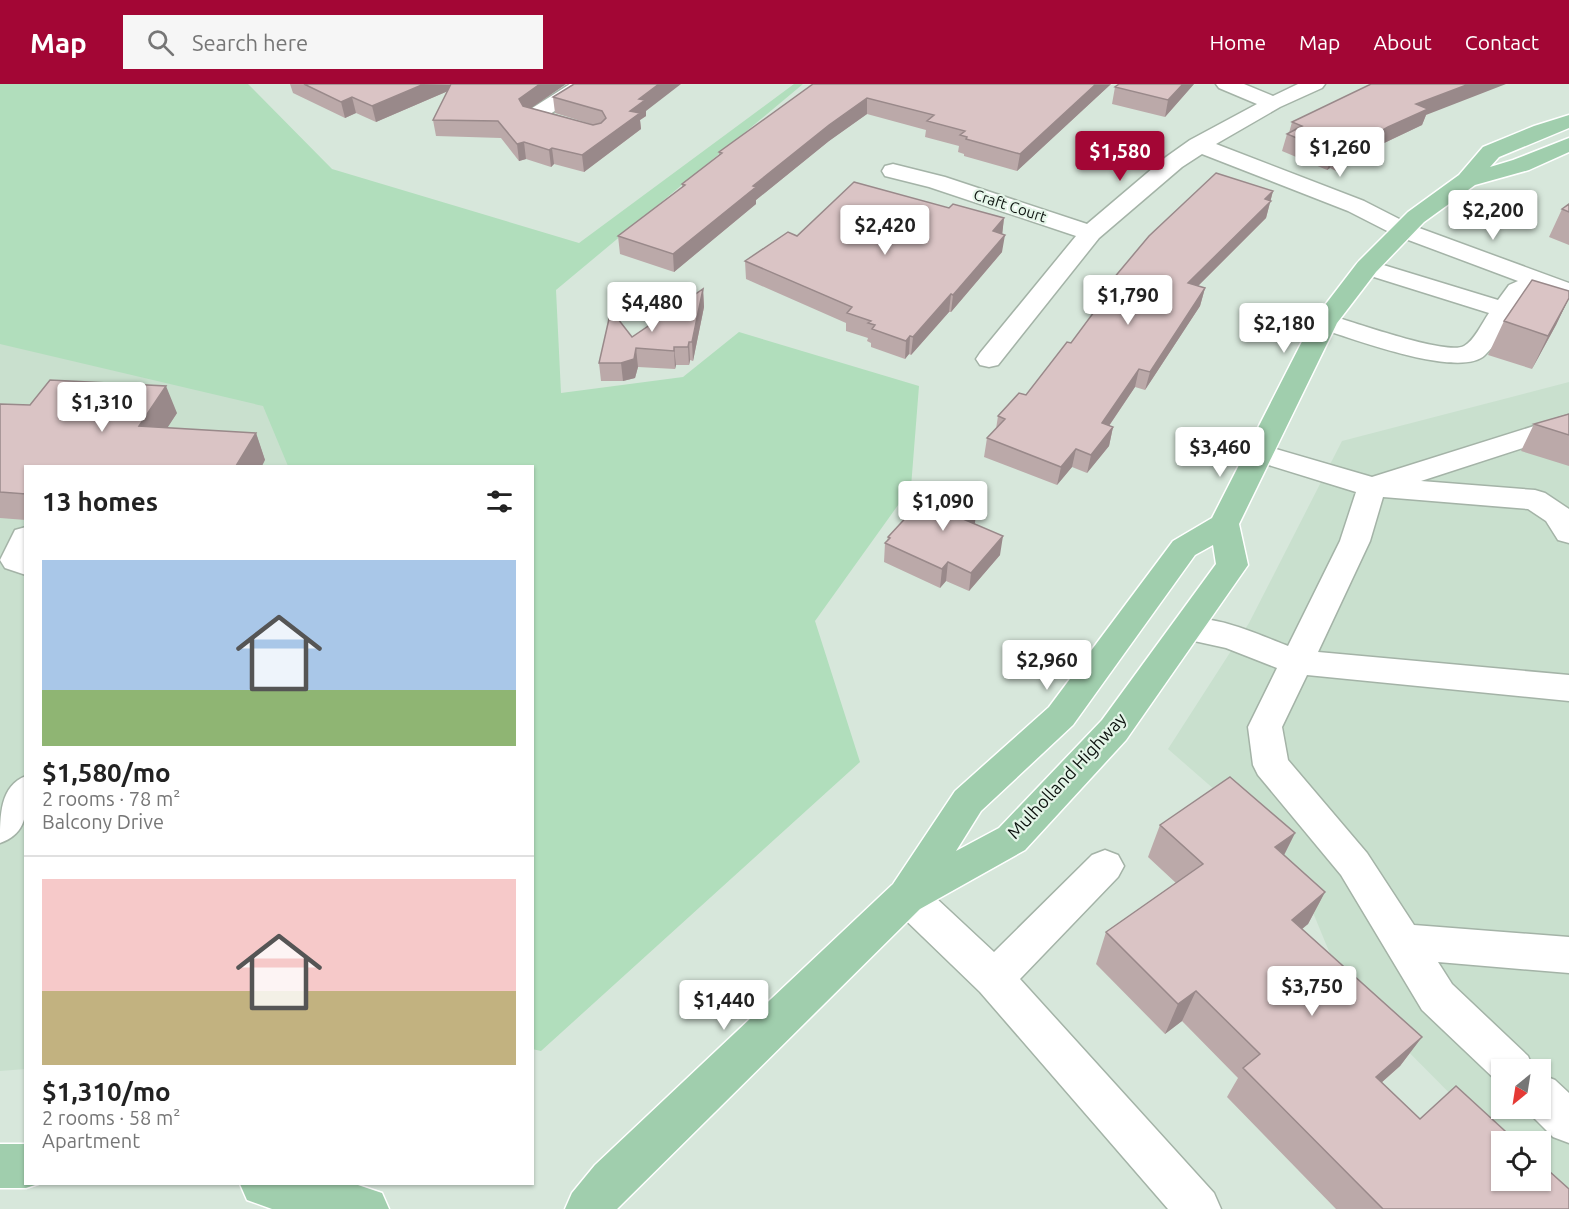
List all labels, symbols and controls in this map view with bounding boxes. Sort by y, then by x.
search box [123,15,543,69]
icon: search [144,26,177,59]
text: Map [30,27,87,58]
text: Search here [192,30,308,55]
text: Home [1209,30,1266,54]
text: Map [1299,30,1340,54]
text: About [1373,30,1432,54]
text: Contact [1465,30,1539,54]
pin: $1,260 [1291,127,1389,178]
pin: $1,580 [1071,131,1169,182]
text: $1,260 [1309,135,1371,158]
text: $1,580 [1089,139,1151,162]
street label: Craft Court [972,186,1049,225]
pin: $2,200 [1444,190,1542,241]
text: $2,200 [1462,198,1524,221]
pin: $2,420 [836,205,934,256]
text: $2,420 [854,213,916,236]
pin: $1,790 [1079,275,1177,326]
pin: $4,480 [603,282,701,333]
text: $1,790 [1097,283,1159,306]
text: $4,480 [621,290,683,313]
pin: $2,180 [1235,303,1333,354]
text: $2,180 [1253,311,1315,334]
pin: $1,310 [53,382,151,433]
text: $1,310 [71,390,133,413]
pin: $3,460 [1171,427,1269,478]
text: $3,460 [1189,435,1251,458]
pin: $1,090 [894,481,992,532]
icon: filters [483,485,516,518]
text: 13 homes [42,487,158,516]
text: $1,090 [912,489,974,512]
icon: home [225,599,333,707]
pin: $2,960 [998,640,1096,691]
text: $2,960 [1016,648,1078,671]
street label: Mulholland Highway [1003,708,1130,842]
text: $1,580/mo [42,758,171,787]
text: 2 rooms · 78 m² [42,787,180,810]
text: Balcony Drive [42,810,164,833]
icon: home [225,918,333,1026]
pin: $3,750 [1263,966,1361,1017]
text: $3,750 [1281,974,1343,997]
pin: $1,440 [675,980,773,1031]
text: $1,440 [693,988,755,1011]
north arrow [1491,1059,1551,1119]
map controls [1491,1059,1551,1191]
text: $1,310/mo [42,1077,171,1106]
text: 2 rooms · 58 m² [42,1106,180,1129]
text: Apartment [42,1129,140,1152]
button: locate [1491,1131,1551,1191]

